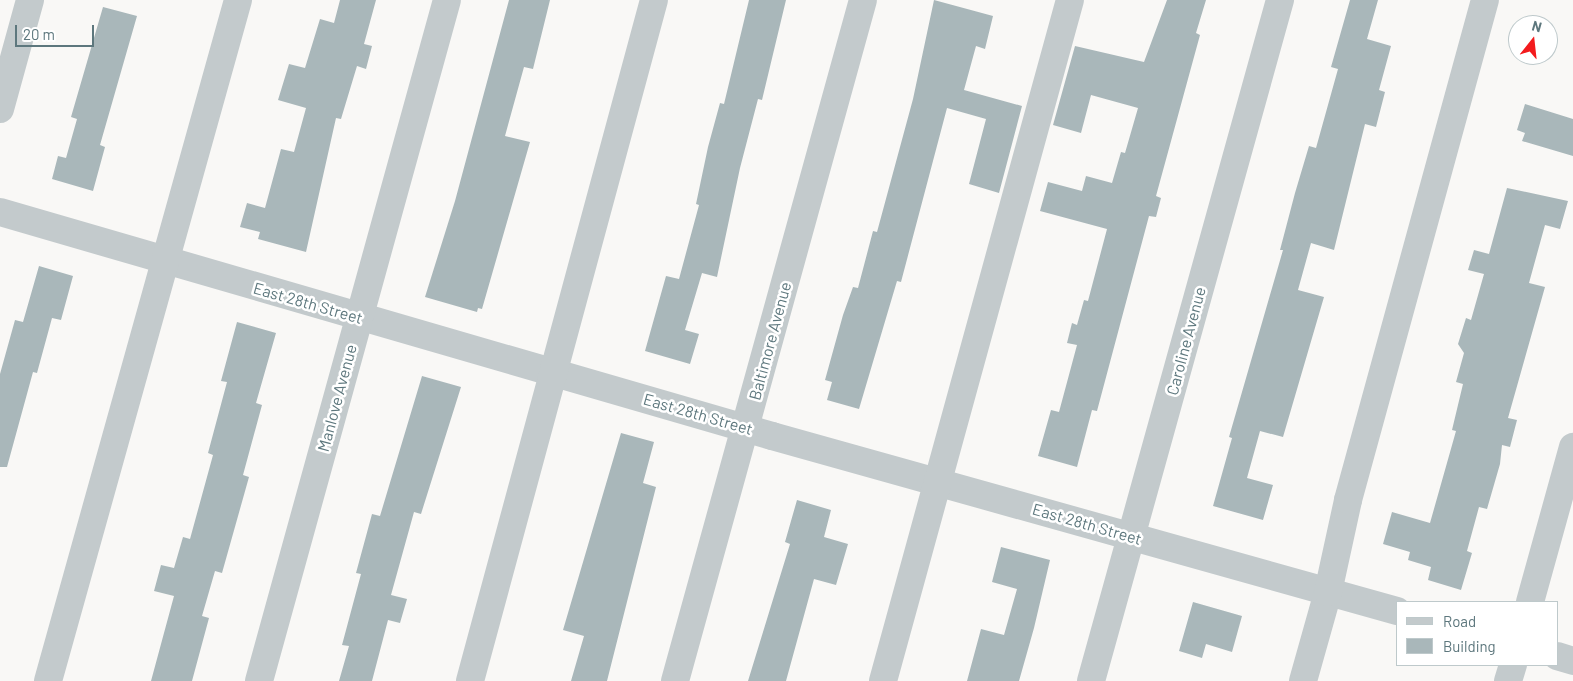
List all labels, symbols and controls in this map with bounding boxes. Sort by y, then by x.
scale bar [18,15,96,47]
north arrow [1508,15,1558,65]
text: N [1530,17,1544,36]
text: 20 m [23,25,55,43]
street label: East 28th Street [251,278,365,328]
street label: Baltimore Avenue [745,280,795,402]
street label: Caroline Avenue [1162,285,1210,397]
street label: Manlove Avenue [313,342,361,454]
street label: East 28th Street [641,389,755,439]
street label: East 28th Street [1030,499,1144,549]
legend [1396,601,1558,666]
text: Road [1443,612,1476,630]
text: Building [1443,637,1496,655]

